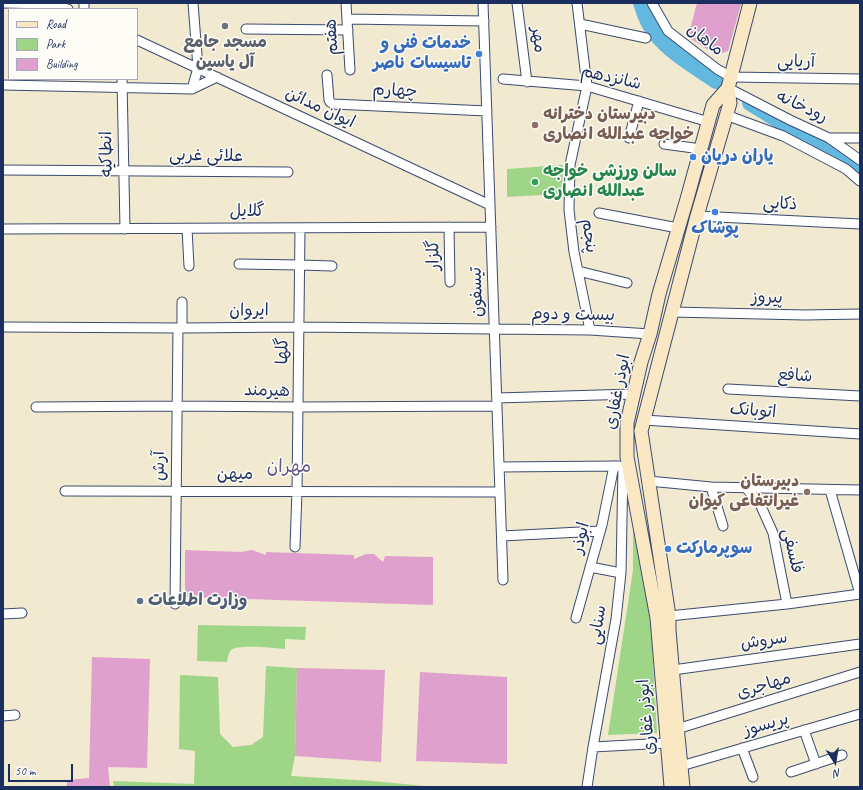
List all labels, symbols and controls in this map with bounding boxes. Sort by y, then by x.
legend [8,8,138,80]
text: Road [46,16,66,32]
street label: هفتم [321,18,343,56]
street label: ماهان [683,19,727,61]
marker: مسجد جامع آل یاسین [220,21,230,31]
street label: مهر [526,26,550,54]
place label: مسجد جامع آل یاسین [183,33,267,73]
place label: خدمات فنی و تاسیسات ناصر [373,34,471,74]
text: Park [46,36,65,52]
marker: خدمات فنی و تاسیسات ناصر [474,49,484,59]
street label: آریایی [777,51,815,73]
text: Building [46,56,78,72]
street label: شانزدهم [579,61,643,95]
street label: چهارم [372,80,418,102]
street label: ایوان مدائن [282,83,358,133]
street label: رودخانه [773,86,831,128]
place label: دبیرستان دخترانه خواجه عبدالله انصاری [543,105,694,145]
marker: دبیرستان دخترانه خواجه عبدالله انصاری [530,120,540,130]
street label: انطاکیه [96,131,118,177]
street label: علائی غربی [169,145,243,167]
place label: یاران دریان [701,147,773,167]
marker: یاران دریان [688,152,698,162]
place label: سالن ورزشی خواجه عبدالله انصاری [543,162,677,202]
marker: سالن ورزشی خواجه عبدالله انصاری [530,177,540,187]
street label: ذکایی [762,193,798,215]
street label: گلایل [229,202,265,222]
marker: پوشاک [710,207,720,217]
street label: پنجم [577,218,601,254]
place label: پوشاک [691,219,739,239]
street label: گلزار [424,240,444,270]
street label: تیسفون [466,267,488,317]
street label: پیروز [751,288,783,308]
street label: ایروان [229,300,269,322]
street label: بیست و دوم [531,304,615,326]
street label: گلها [273,337,293,365]
street label: ابوذر غفاری [601,353,635,431]
street label: شافع [777,365,813,387]
street label: هیرمند [244,380,290,402]
street label: اتوبانک [729,399,777,423]
street label: آرش [150,451,170,481]
district label: مهران [267,456,311,478]
street label: میهن [217,465,253,485]
place label: دبیرستان غیرانتفاعی کیوان [689,472,799,512]
marker: دبیرستان غیرانتفاعی کیوان [802,487,812,497]
street label: ابوذر [567,520,595,556]
street label: فلسفی [777,526,807,576]
place label: سوپرمارکت [676,539,752,559]
marker: سوپرمارکت [663,544,673,554]
place label: وزارت اطلاعات [148,591,248,611]
marker: وزارت اطلاعات [135,596,145,606]
street label: سنایی [585,604,611,646]
street label: سروش [739,628,789,654]
street label: مهاجری [734,668,794,704]
street label: ابوذر غفاری [634,678,660,756]
street label: پریسوز [741,709,791,741]
north arrow [815,742,855,782]
scale bar [10,756,75,782]
text: 50 m [15,763,35,779]
text: N [833,766,842,781]

